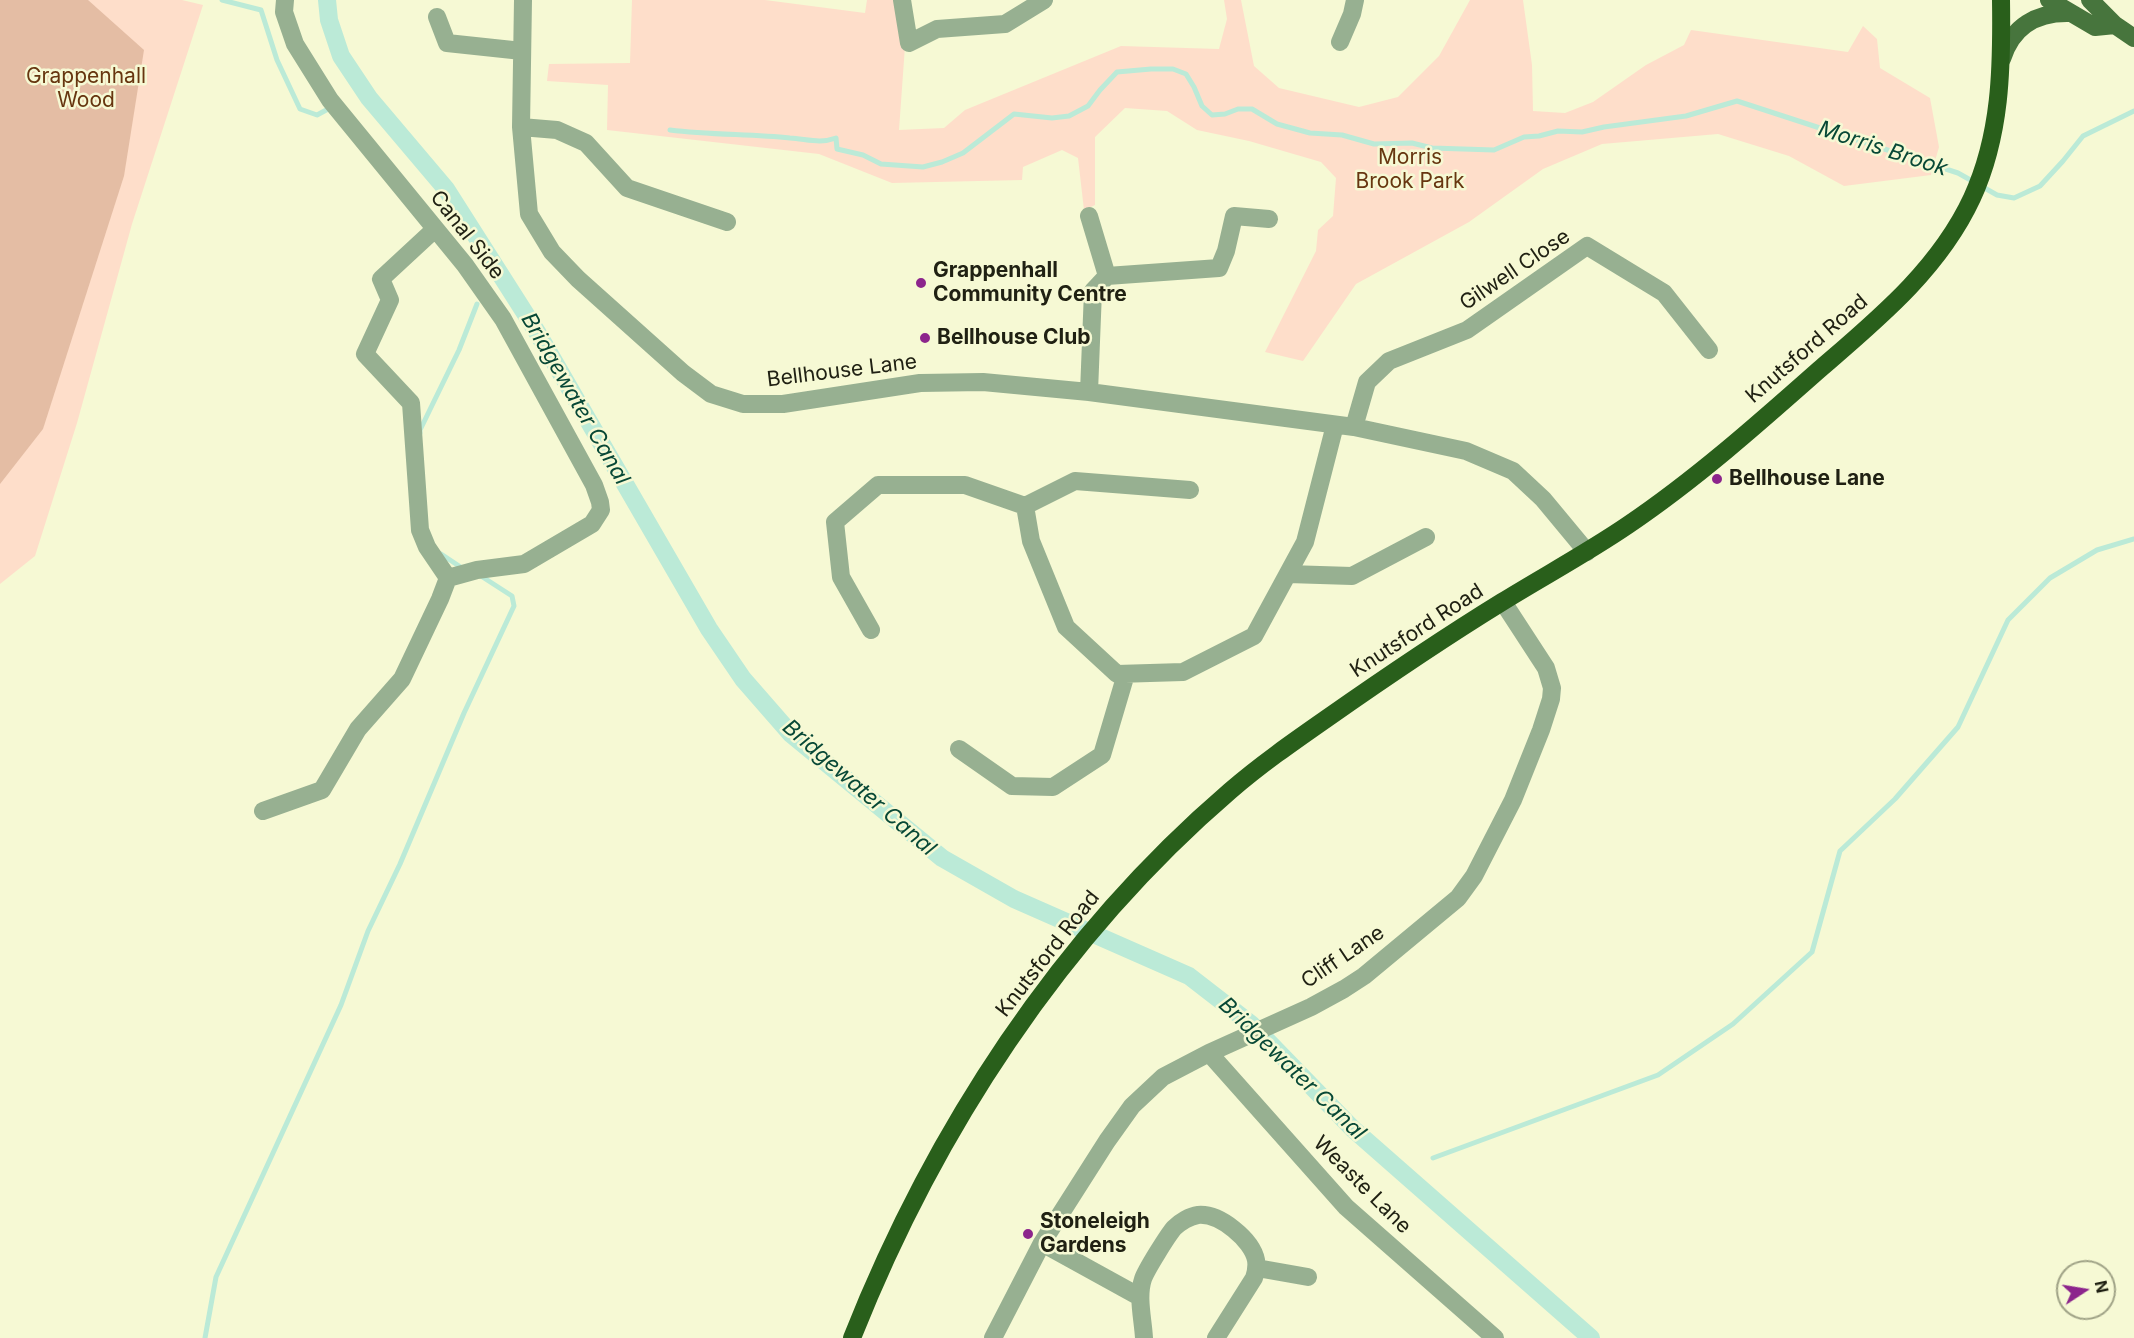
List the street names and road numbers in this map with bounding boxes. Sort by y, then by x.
street label: Canal Side [424,185,510,285]
street label: Gilwell Close [1455,224,1575,316]
street label: Knutsford Road [1741,289,1873,409]
street label: Bellhouse Lane [765,349,919,393]
street label: Knutsford Road [1346,579,1488,683]
street label: Knutsford Road [991,886,1105,1022]
street label: Cliff Lane [1297,920,1389,994]
street label: Weaste Lane [1308,1131,1416,1239]

